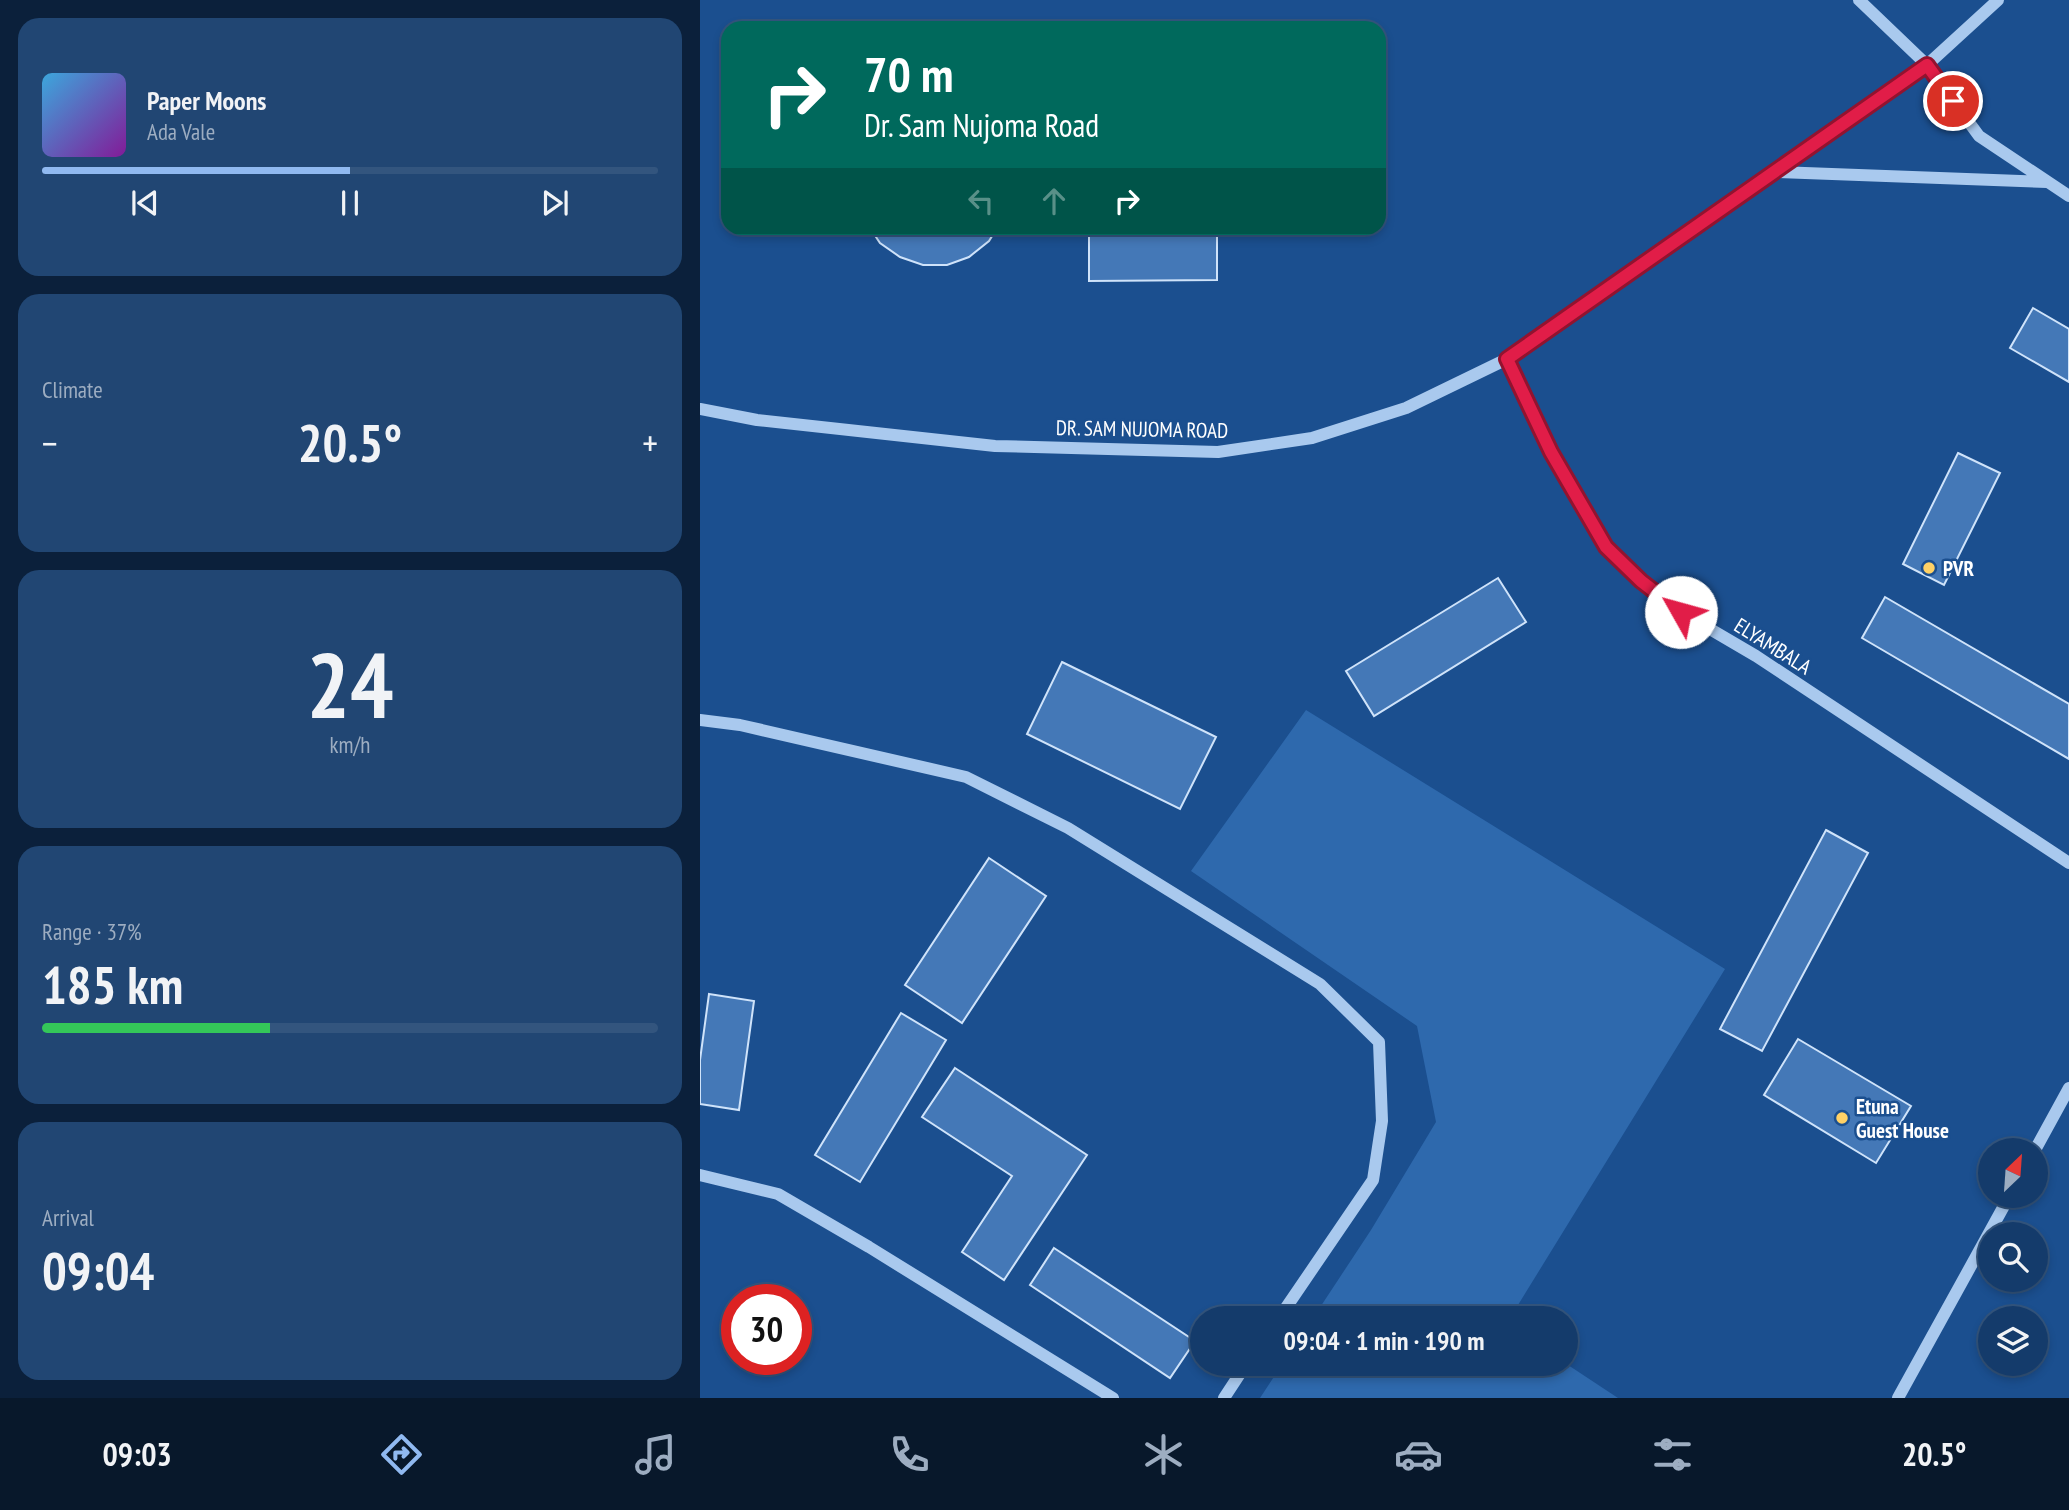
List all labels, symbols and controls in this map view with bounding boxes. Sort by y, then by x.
text: 70 m [864,42,953,106]
icon: right [749,49,840,140]
pin [1923,71,1983,131]
icon: arrive [1934,82,1972,120]
text: Paper Moons [147,84,266,117]
text: Dr. Sam Nujoma Road [864,104,1099,146]
text: Ada Vale [147,117,215,146]
icon: left [962,182,1000,220]
icon: ahead [1035,182,1073,220]
icon: right [1108,182,1146,220]
icon: previous [126,184,164,222]
icon: pause [331,184,369,222]
icon: next [536,184,574,222]
text: Climate [42,375,103,404]
text: 20.5° [298,409,402,476]
street label: DR. SAM NUJOMA ROAD [1056,414,1228,444]
text: − [42,418,58,467]
text: + [642,418,658,467]
place label: PVR [1943,555,1974,582]
marker: PVR [1921,560,1937,576]
position arrow [1644,575,1718,649]
street label: ELYAMBALA [1729,612,1817,680]
text: 24 [307,625,394,743]
text: km/h [330,730,370,759]
text: Range · 37% [42,917,142,946]
text: 185 km [42,951,183,1018]
place label: Etuna Guest House [1856,1093,1949,1144]
marker: Etuna Guest House [1834,1110,1850,1126]
north arrow [1978,1138,2048,1208]
map controls [1978,1138,2048,1376]
text: Arrival [42,1203,94,1232]
button: search [1978,1222,2048,1292]
text: 09:04 [42,1237,154,1304]
speed limit sign: 30 [721,1284,812,1375]
button: layers [1978,1306,2048,1376]
text: 09:04 · 1 min · 190 m [1284,1324,1484,1357]
icon: directions [377,1430,426,1479]
icon: music [631,1430,680,1479]
icon: phone [885,1430,934,1479]
icon: climate [1139,1430,1188,1479]
icon: car [1394,1430,1443,1479]
icon: filters [1648,1430,1697,1479]
text: 09:03 [103,1433,172,1475]
text: 20.5° [1902,1433,1966,1475]

